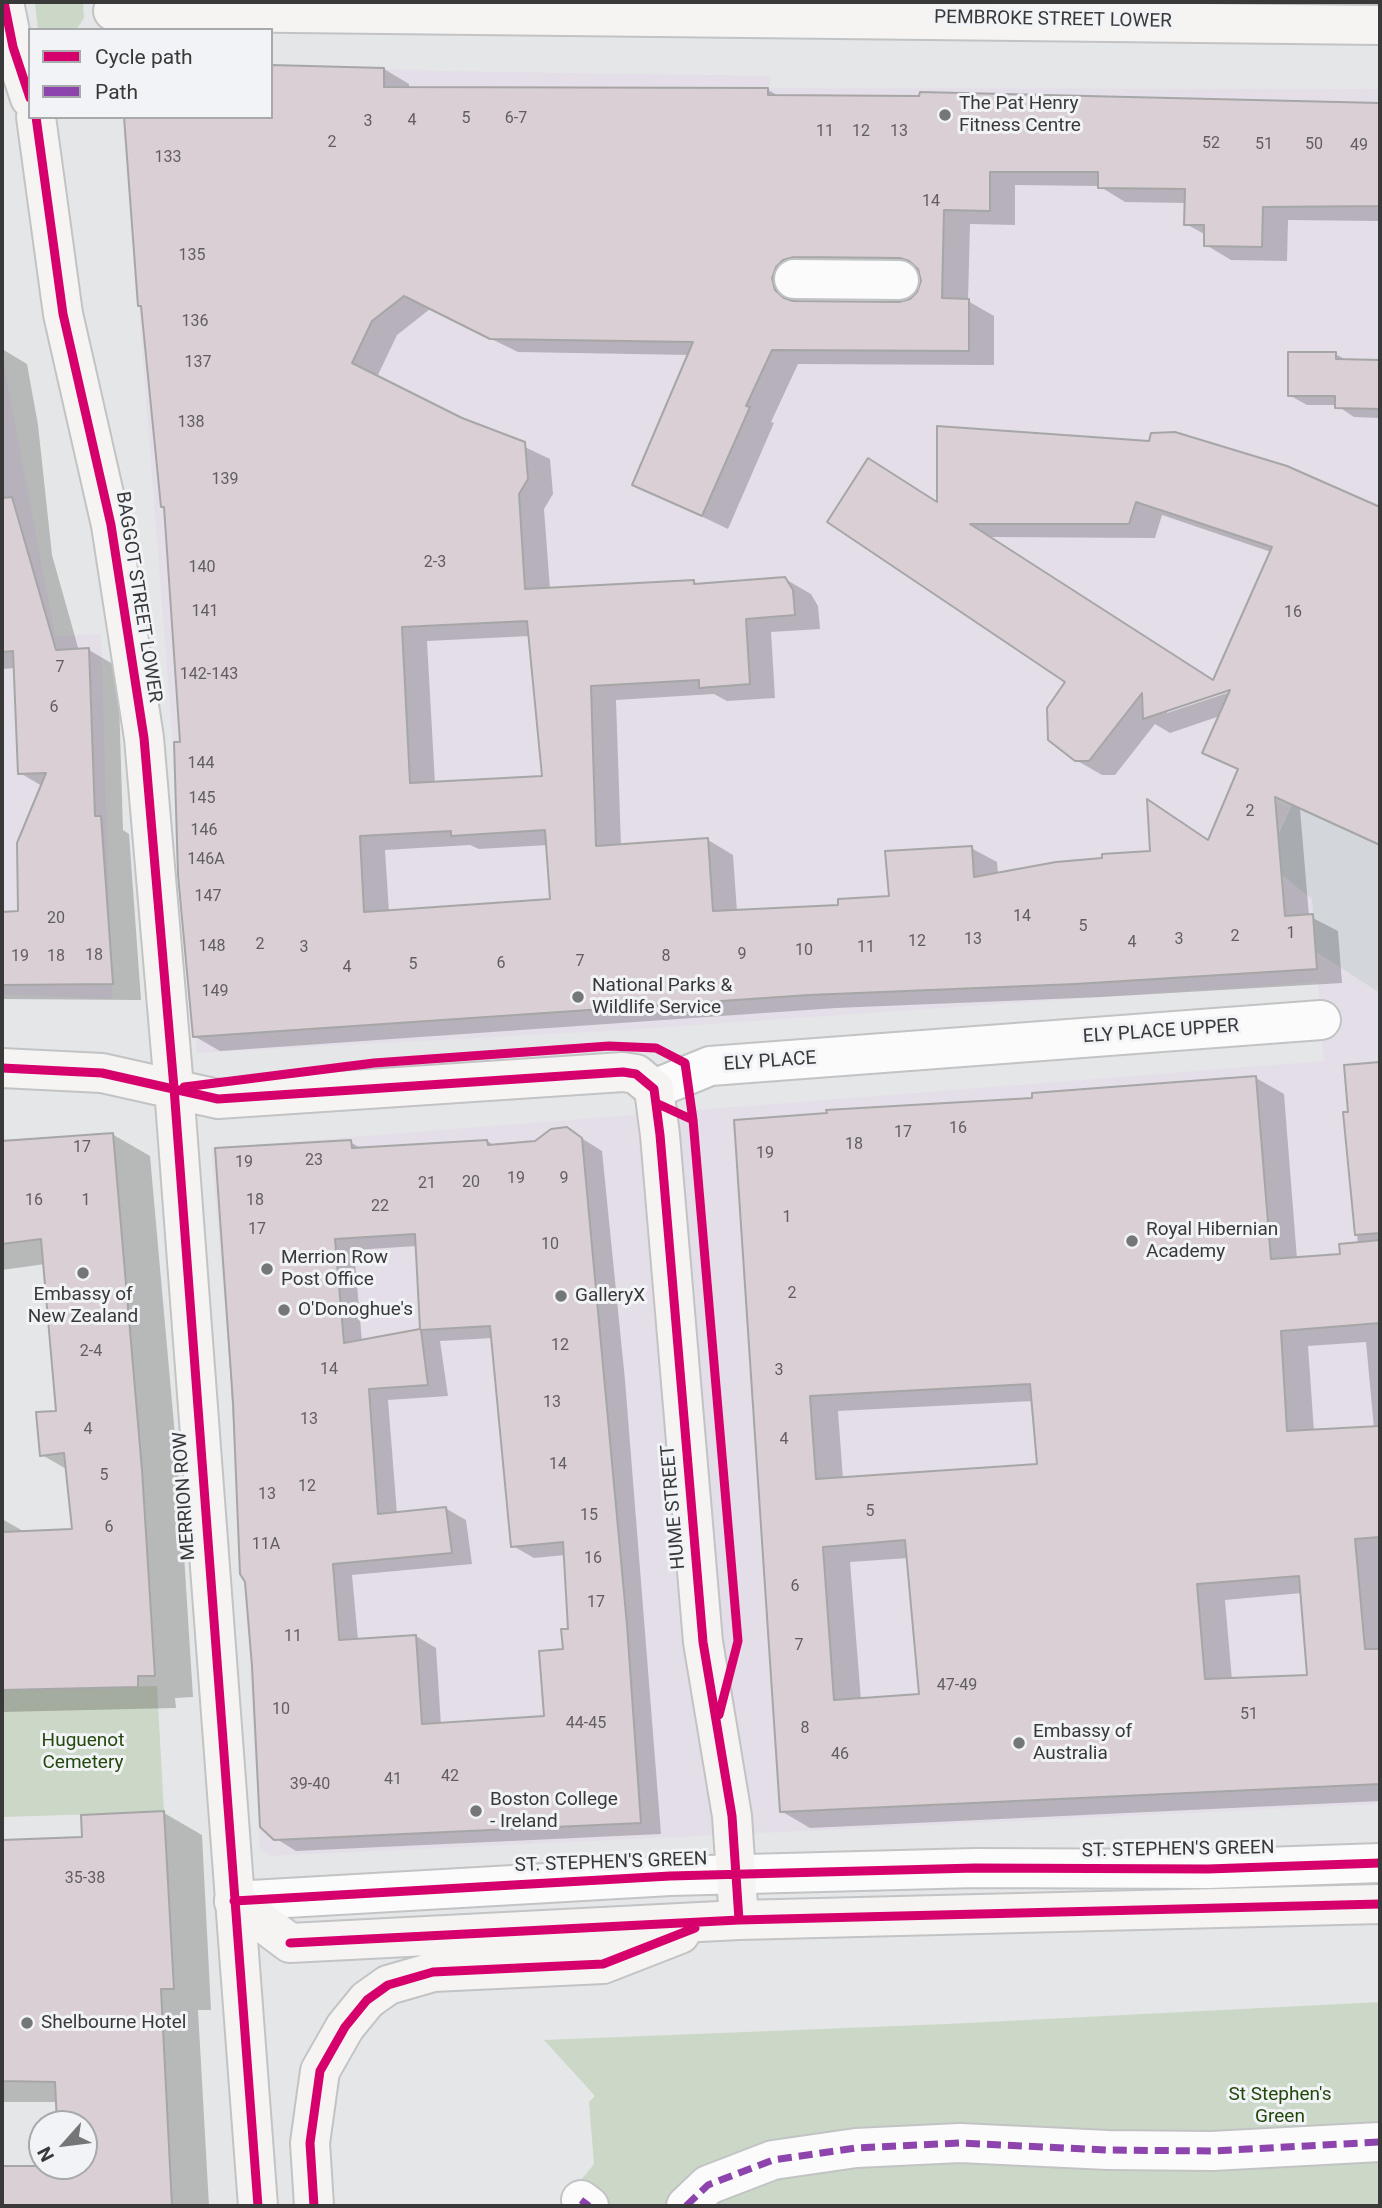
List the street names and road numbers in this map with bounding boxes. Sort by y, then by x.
street label: PEMBROKE STREET LOWER [934,7,1172,33]
street label: BAGGOT STREET LOWER [110,490,166,704]
street label: ELY PLACE UPPER [1082,1015,1240,1049]
street label: ELY PLACE [723,1047,817,1077]
street label: MERRION ROW [169,1431,201,1561]
street label: HUME STREET [657,1444,691,1570]
street label: ST. STEPHEN'S GREEN [1081,1837,1275,1863]
street label: ST. STEPHEN'S GREEN [514,1848,708,1878]

